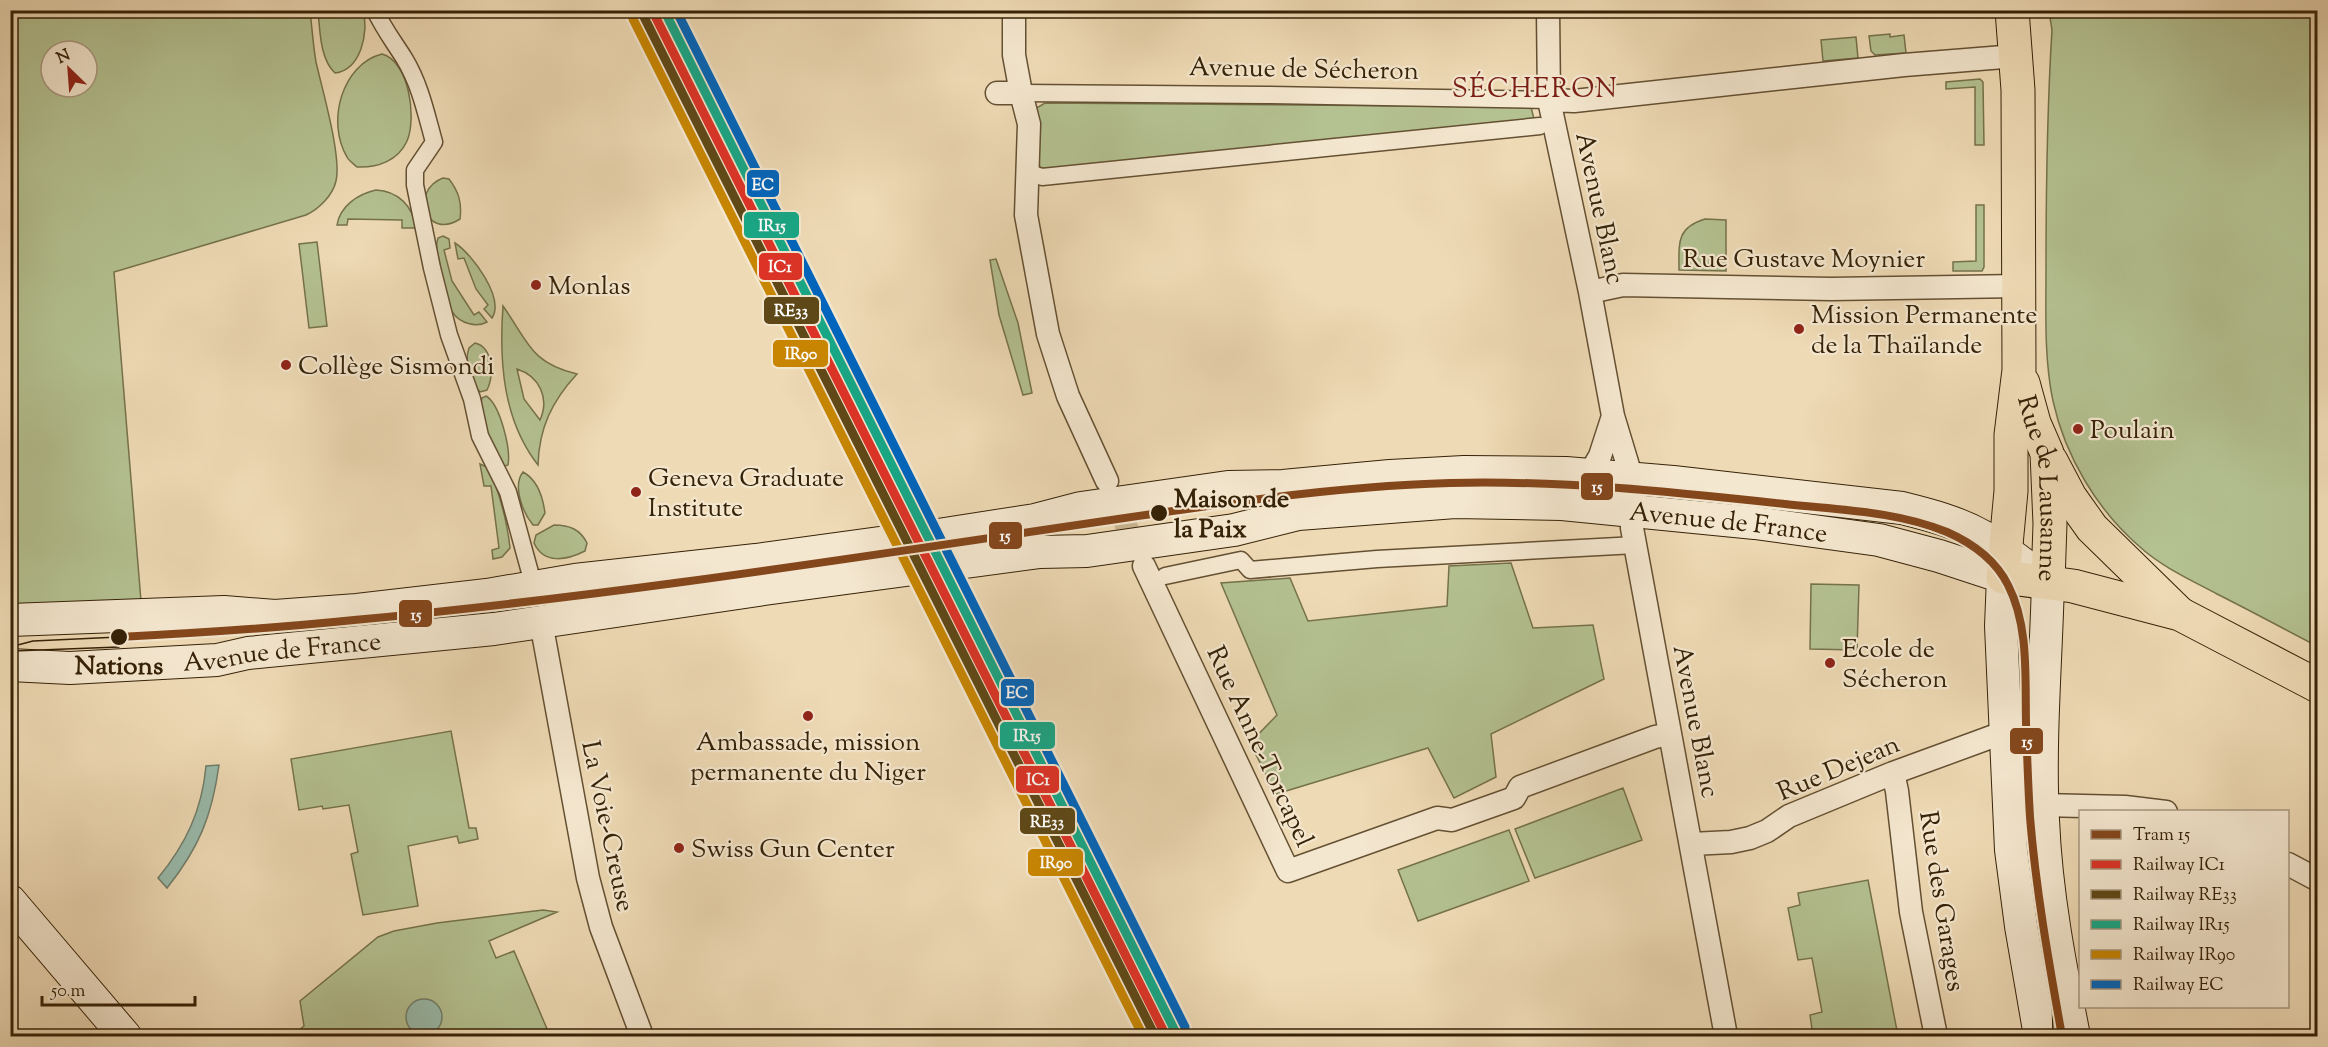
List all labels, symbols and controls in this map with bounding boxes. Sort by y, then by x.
north arrow [39,39,99,99]
text: N [53,44,75,71]
street label: Avenue de Sécheron [1189,50,1419,91]
district label: SÉCHERON [1452,71,1618,110]
street label: Avenue Blanc [1564,129,1633,288]
line badge: EC [746,169,780,198]
text: EC [752,175,774,198]
line badge: IR15 [743,211,800,239]
text: IR15 [758,216,786,239]
street label: Rue Gustave Moynier [1683,242,1925,279]
line badge: IC1 [758,252,803,281]
text: IC1 [768,257,792,280]
place label: Monlas [548,269,631,306]
marker: Monlas [529,278,543,292]
line badge: RE33 [763,296,820,325]
place label: Mission Permanente de la Thaïlande [1811,298,2037,365]
text: RE33 [774,301,809,324]
marker: Mission Permanente de la Thaïlande [1792,322,1806,336]
line badge: IR90 [772,339,829,368]
text: IR90 [785,344,818,367]
place label: Collège Sismondi [298,349,495,386]
marker: Collège Sismondi [279,358,293,372]
street label: Rue de Lausanne [2006,391,2066,582]
place label: Poulain [2090,413,2175,450]
marker: Poulain [2071,422,2085,436]
place label: Geneva Graduate Institute [648,461,844,528]
line badge: 15 [1580,472,1614,501]
text: 15 [1592,477,1603,500]
place label: Maison de la Paix [1174,482,1289,549]
marker: Geneva Graduate Institute [629,485,643,499]
street label: Avenue de France [1627,495,1830,554]
marker: Maison de la Paix [1149,503,1169,523]
line badge: 15 [988,521,1023,550]
text: 15 [1000,526,1011,549]
line badge: 15 [398,599,433,628]
text: 15 [411,605,422,628]
street label: Avenue de France [182,624,383,683]
marker: Nations [109,627,129,647]
place label: Ecole de Sécheron [1842,632,1948,699]
street label: Rue Anne-Torcapel [1196,640,1322,854]
street label: Avenue Blanc [1662,642,1728,801]
place label: Nations [75,649,163,686]
marker: Ecole de Sécheron [1823,656,1837,670]
line badge: EC [1000,678,1035,707]
text: EC [1006,683,1028,706]
marker: Ambassade, mission permanente du Niger [801,709,815,723]
line badge: IR15 [999,721,1056,750]
place label: Ambassade, mission permanente du Niger [690,725,926,792]
text: IR15 [1013,726,1041,749]
street label: Rue Dejean [1772,727,1906,812]
line badge: 15 [2009,727,2044,755]
text: 15 [2022,732,2033,755]
street label: La Voie-Creuse [570,738,643,915]
line badge: IC1 [1015,765,1060,794]
text: IC1 [1026,770,1050,793]
line badge: RE33 [1019,807,1076,835]
street label: Rue des Garages [1908,809,1973,994]
legend [2079,810,2289,1008]
text: RE33 [1030,812,1065,835]
text: Tram 15 [2133,823,2190,849]
place label: Swiss Gun Center [691,832,895,869]
marker: Swiss Gun Center [672,841,686,855]
line badge: IR90 [1027,848,1084,877]
text: IR90 [1040,853,1073,876]
text: Railway IC1 [2133,853,2225,879]
text: Railway RE33 [2133,883,2237,909]
text: Railway IR15 [2133,913,2230,939]
text: Railway IR90 [2133,943,2235,969]
scale bar [42,969,195,1007]
text: Railway EC [2133,973,2224,999]
text: 50 m [50,979,86,1005]

